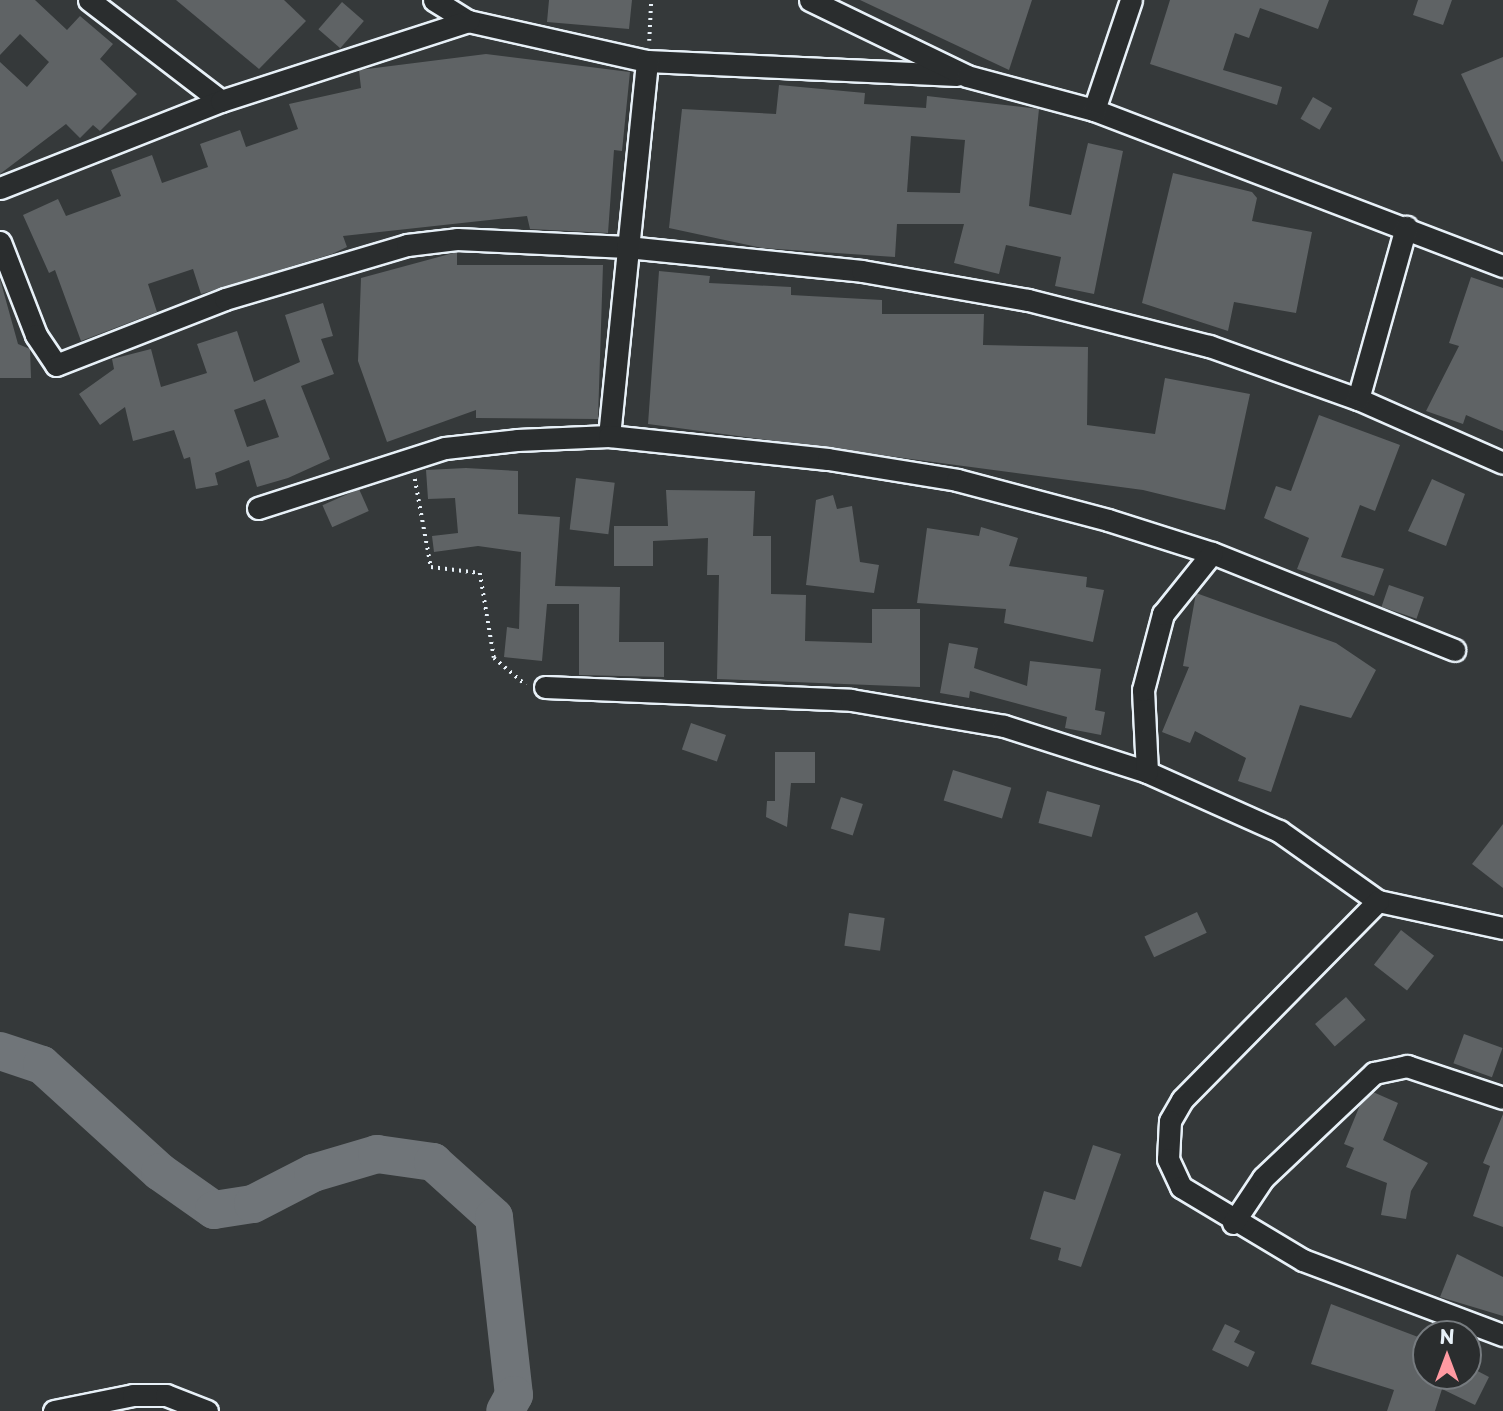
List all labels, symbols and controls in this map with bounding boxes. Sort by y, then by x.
north arrow [1412,1320,1482,1390]
text: N [1439,1322,1455,1350]

